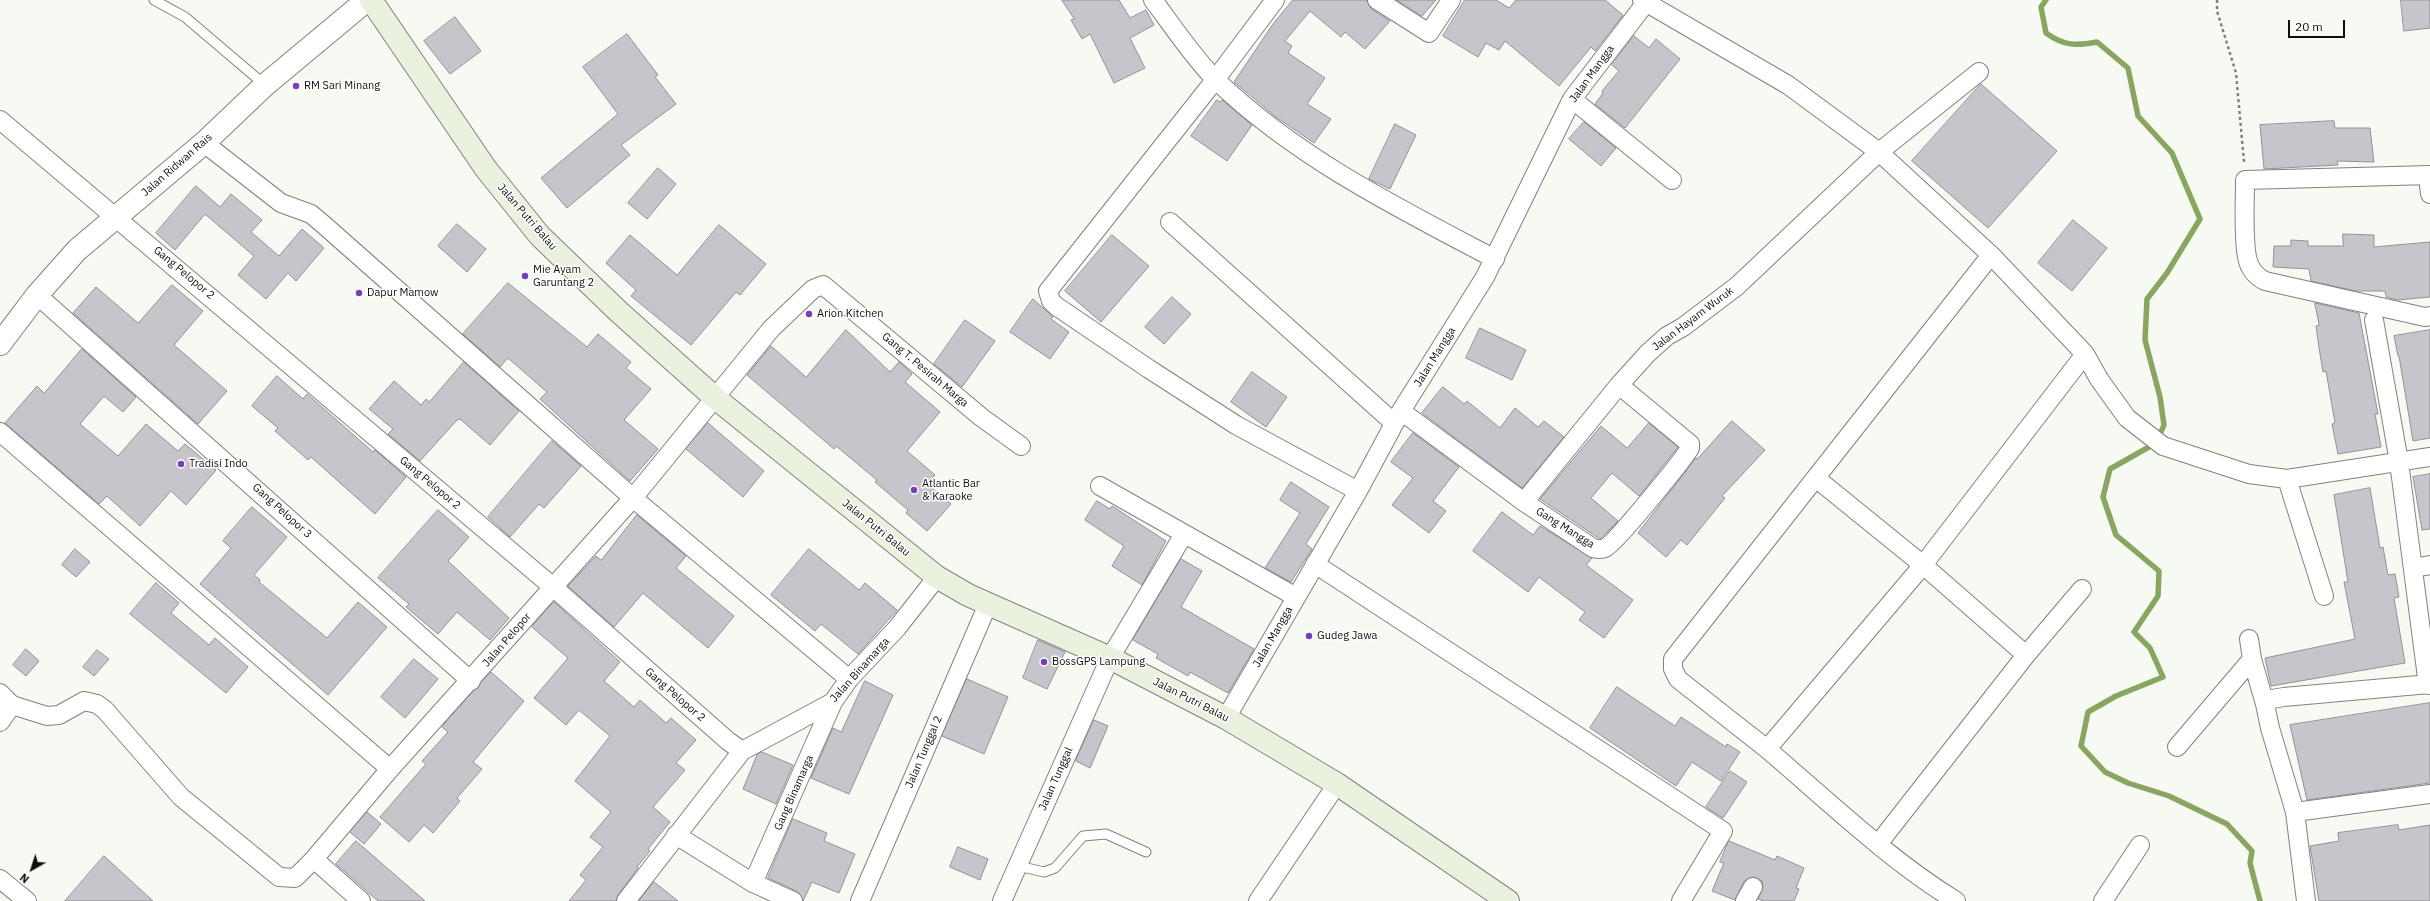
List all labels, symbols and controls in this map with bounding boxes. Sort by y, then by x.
scale bar [2290,12,2347,38]
text: 20 m [2295,19,2323,34]
street label: Jalan Mangga [1567,43,1617,105]
place label: RM Sari Minang [304,79,380,93]
marker: RM Sari Minang [291,81,301,91]
street label: Jalan Ridwan Rais [139,131,215,199]
street label: Jalan Putri Balau [495,181,559,253]
street label: Gang Pelopor 2 [151,244,217,302]
place label: Mie Ayam Garuntang 2 [533,263,594,289]
marker: Mie Ayam Garuntang 2 [520,271,530,281]
street label: Jalan Hayam Wuruk [1650,284,1736,354]
place label: Dapur Mamow [367,286,438,300]
marker: Dapur Mamow [354,288,364,298]
place label: Arion Kitchen [817,307,883,321]
marker: Arion Kitchen [804,309,814,319]
street label: Jalan Mangga [1411,325,1459,389]
street label: Gang T. Pesirah Marga [879,330,971,410]
street label: Gang Pelopor 2 [397,454,463,512]
place label: Tradisi Indo [189,457,248,471]
marker: Tradisi Indo [176,459,186,469]
place label: Atlantic Bar & Karaoke [922,477,980,503]
street label: Gang Pelopor 3 [249,481,315,541]
marker: Atlantic Bar & Karaoke [909,485,919,495]
street label: Jalan Putri Balau [839,497,913,559]
street label: Gang Mangga [1533,505,1597,551]
street label: Jalan Mangga [1250,604,1296,670]
street label: Jalan Pelopor [480,610,534,670]
place label: Gudeg Jawa [1317,629,1377,643]
marker: Gudeg Jawa [1304,631,1314,641]
street label: Jalan Binamarga [828,635,892,705]
place label: BossGPS Lampung [1052,655,1145,669]
marker: BossGPS Lampung [1039,657,1049,667]
street label: Gang Pelopor 2 [642,665,708,725]
street label: Jalan Putri Balau [1151,675,1231,725]
street label: Jalan Tunggal 2 [903,714,945,790]
street label: Jalan Tunggal [1036,745,1076,813]
street label: Gang Binamarga [771,753,817,833]
north arrow [12,849,52,889]
text: N [17,870,32,886]

